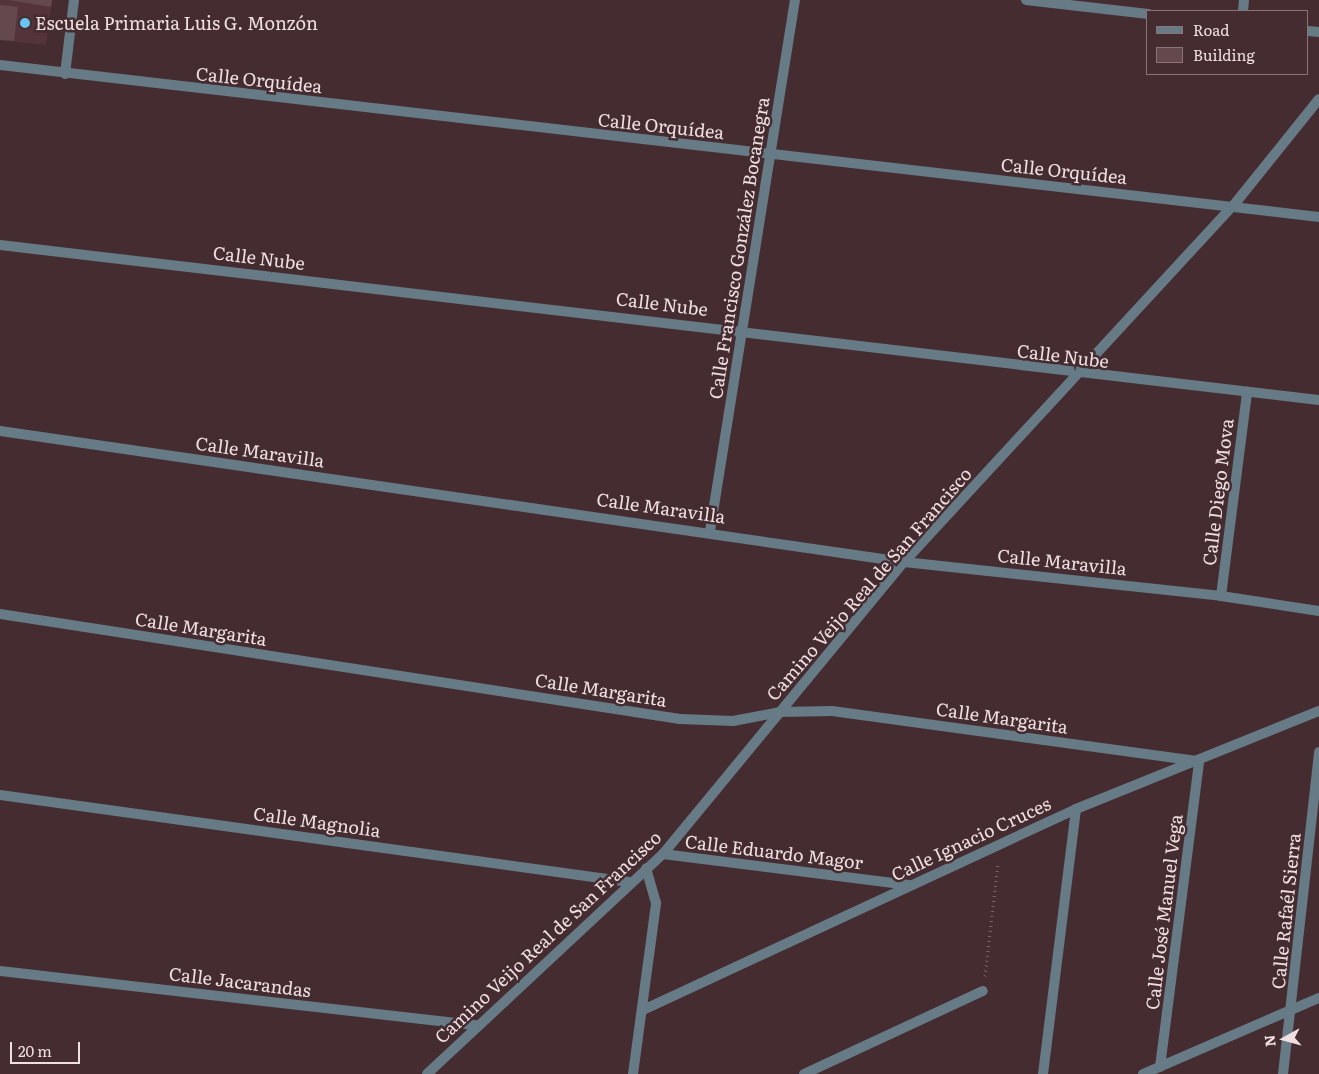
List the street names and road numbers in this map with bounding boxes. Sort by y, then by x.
street label: Calle Orquídea [195,63,323,97]
street label: Calle Francisco González Bocanegra [704,95,774,401]
street label: Calle Orquídea [597,109,725,143]
street label: Calle Orquídea [1000,154,1128,188]
street label: Calle Nube [212,242,306,274]
street label: Calle Nube [615,288,709,320]
street label: Calle Nube [1016,340,1110,372]
street label: Calle Diego Mova [1198,417,1238,567]
street label: Calle Maravilla [194,432,326,472]
street label: Camino Veijo Real de San Francisco [762,463,976,705]
street label: Calle Maravilla [595,488,727,528]
street label: Calle Maravilla [996,544,1128,580]
street label: Calle Margarita [134,608,268,650]
street label: Calle Margarita [534,669,668,711]
street label: Calle Margarita [935,698,1069,738]
street label: Calle Ignacio Cruces [888,793,1054,885]
street label: Calle Magnolia [252,802,382,842]
street label: Calle José Manuel Vega [1141,813,1187,1011]
street label: Camino Veijo Real de San Francisco [430,826,666,1048]
street label: Calle Eduardo Magor [684,830,864,874]
street label: Calle Rafaél Sierra [1267,832,1305,990]
street label: Calle Jacarandas [168,963,312,1001]

